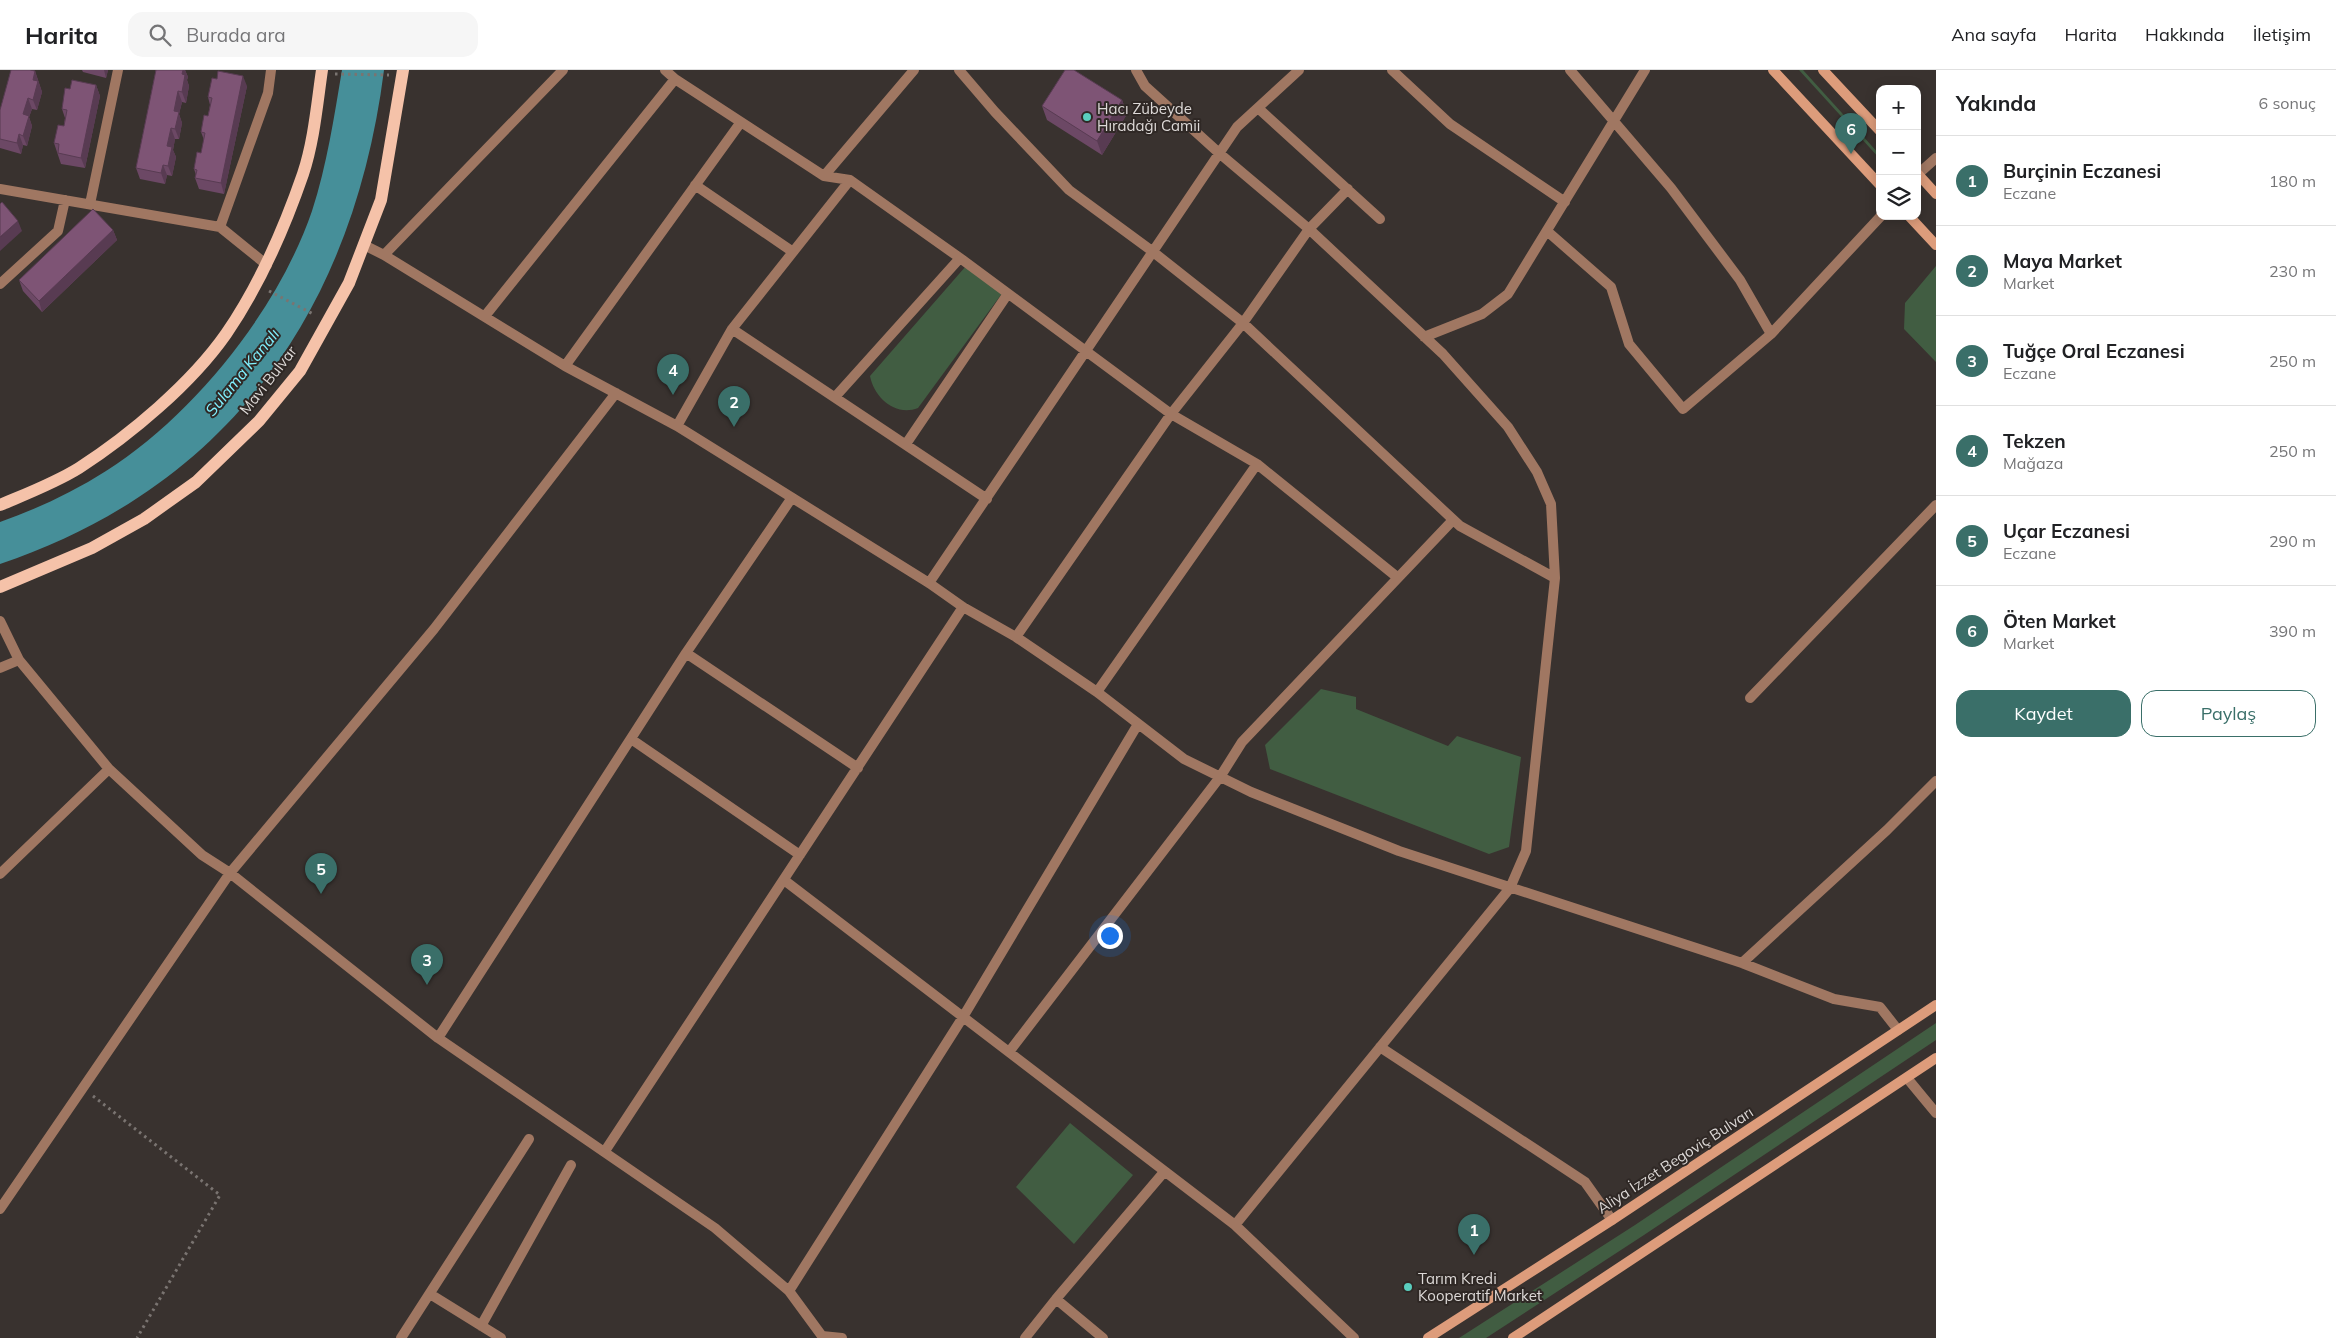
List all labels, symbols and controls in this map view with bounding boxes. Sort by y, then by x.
search box [128,12,478,57]
text: Harita [25,20,98,50]
icon: search [146,21,174,49]
text: Burada ara [186,23,286,47]
text: Ana sayfa [1951,23,2037,46]
text: Harita [2065,23,2117,46]
text: Hakkında [2145,23,2225,46]
text: İletişim [2253,23,2311,46]
map controls [1876,85,1921,220]
button: + [1876,85,1921,130]
text: Yakında [1956,90,2036,116]
text: 6 sonuç [2259,93,2316,113]
place label: Hacı Zübeyde Hıradağı Camii [1097,99,1200,135]
marker: Hacı Zübeyde Hıradağı Camii [1081,111,1093,123]
pin: 6 [1835,113,1867,154]
button: − [1876,130,1921,175]
text: Burçinin Eczanesi [2003,159,2161,183]
text: 1 [1967,171,1977,191]
text: 180 m [2269,171,2316,191]
button: layers [1876,175,1921,220]
text: Eczane [2003,183,2056,203]
text: Maya Market [2003,249,2122,273]
text: 2 [1967,261,1977,281]
text: 230 m [2269,261,2316,281]
text: Market [2003,273,2054,293]
water label: Sulama Kanalı [201,324,283,420]
text: Tuğçe Oral Eczanesi [2003,339,2185,363]
street label: Mavi Bulvar [235,341,301,418]
text: 3 [1967,351,1977,371]
text: 250 m [2269,351,2316,371]
pin: 4 [657,354,689,395]
text: Eczane [2003,363,2056,383]
pin: 2 [718,386,750,427]
text: Tekzen [2003,429,2066,453]
text: 4 [1967,441,1977,461]
text: 250 m [2269,441,2316,461]
text: Mağaza [2003,453,2063,473]
text: Uçar Eczanesi [2003,519,2130,543]
text: 5 [1967,531,1977,551]
text: 290 m [2269,531,2316,551]
text: Eczane [2003,543,2056,563]
text: Öten Market [2003,609,2116,633]
text: 6 [1967,621,1977,641]
text: 390 m [2269,621,2316,641]
text: Market [2003,633,2054,653]
button: Kaydet [1956,690,2131,737]
button: Paylaş [2141,690,2316,737]
pin: 5 [305,853,337,894]
your location [1097,923,1123,949]
pin: 3 [411,944,443,985]
street label: Aliya İzzet Begoviç Bulvarı [1593,1102,1757,1218]
pin: 1 [1458,1214,1490,1255]
place label: Tarım Kredi Kooperatif Market [1418,1269,1542,1305]
marker: Tarım Kredi Kooperatif Market [1402,1281,1414,1293]

